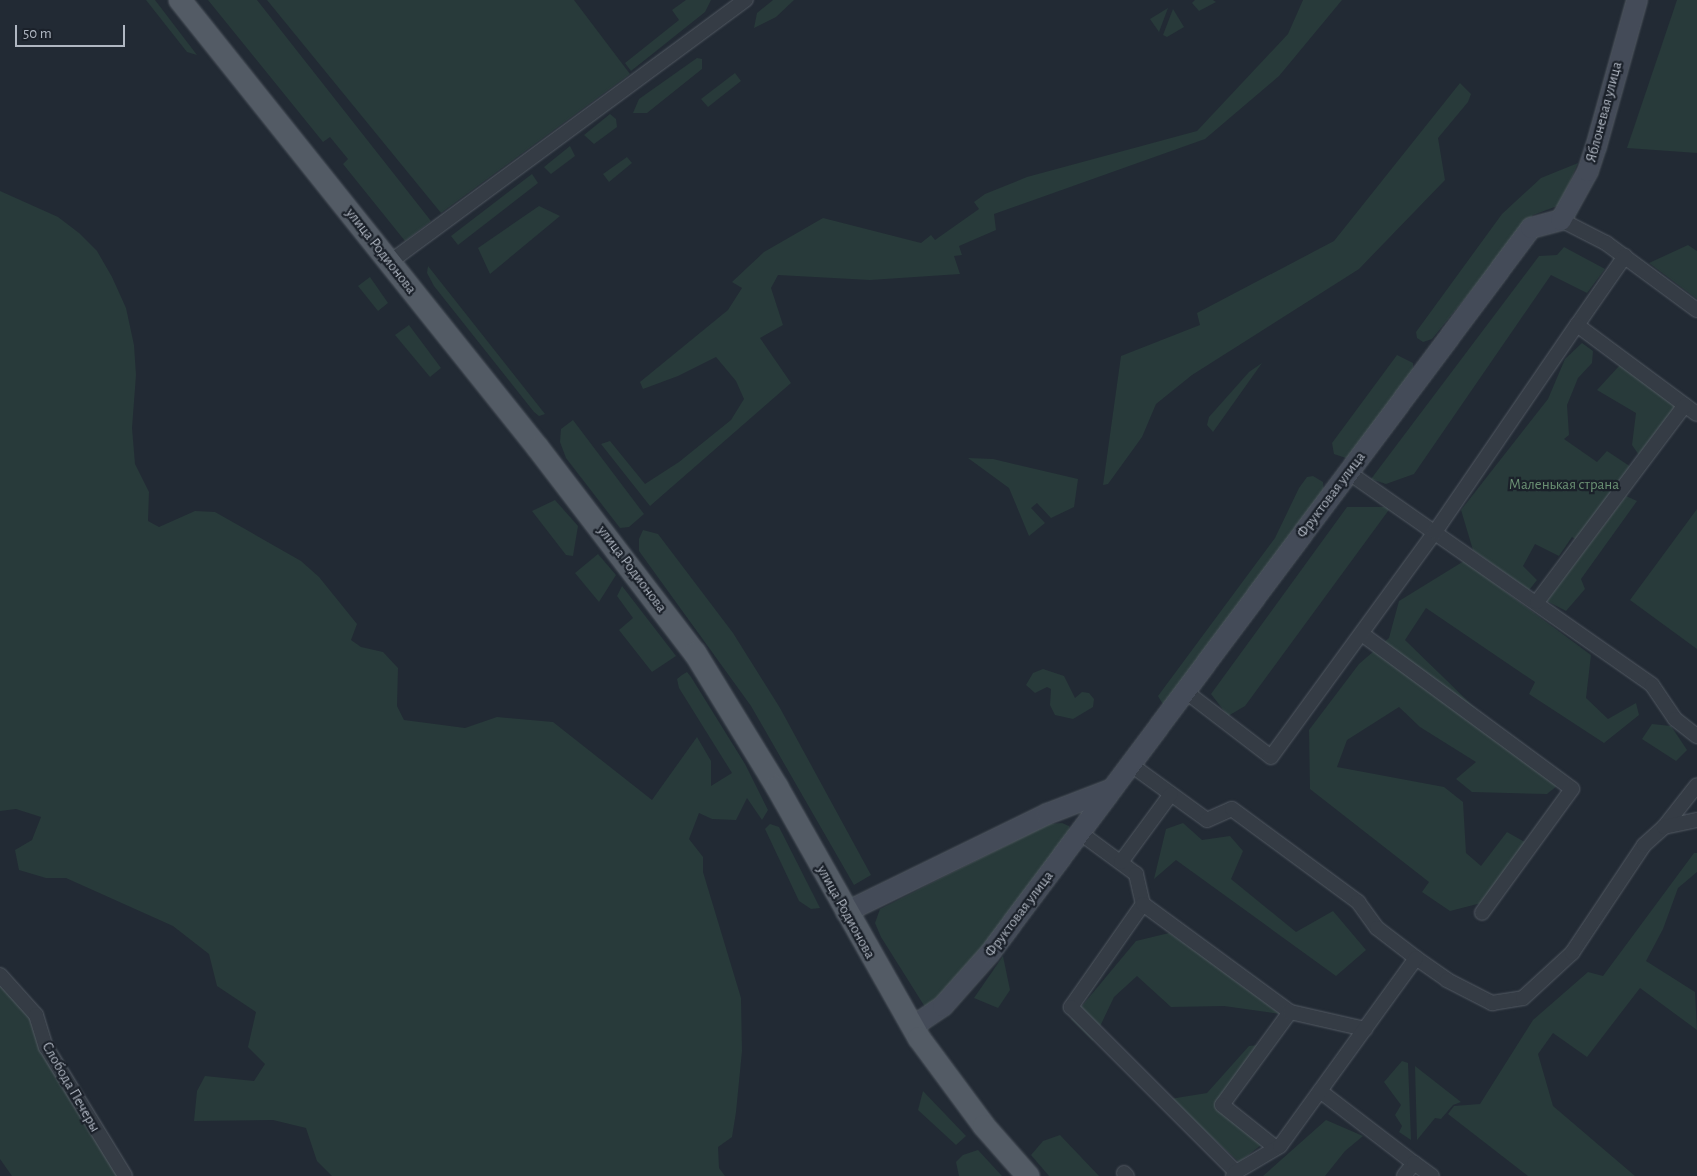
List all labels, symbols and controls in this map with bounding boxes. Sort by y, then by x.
scale bar [18,15,128,47]
text: 50 m [23,26,52,41]
street label: Яблоневая улица [1582,60,1626,164]
street label: улица Родионова [342,204,420,298]
street label: Фруктовая улица [1293,448,1369,542]
park label: Маленькая страна [1509,476,1619,494]
street label: улица Родионова [593,522,671,616]
street label: улица Родионова [813,862,879,962]
street label: Фруктовая улица [981,867,1057,961]
street label: Слобода Печеры [38,1039,104,1135]

